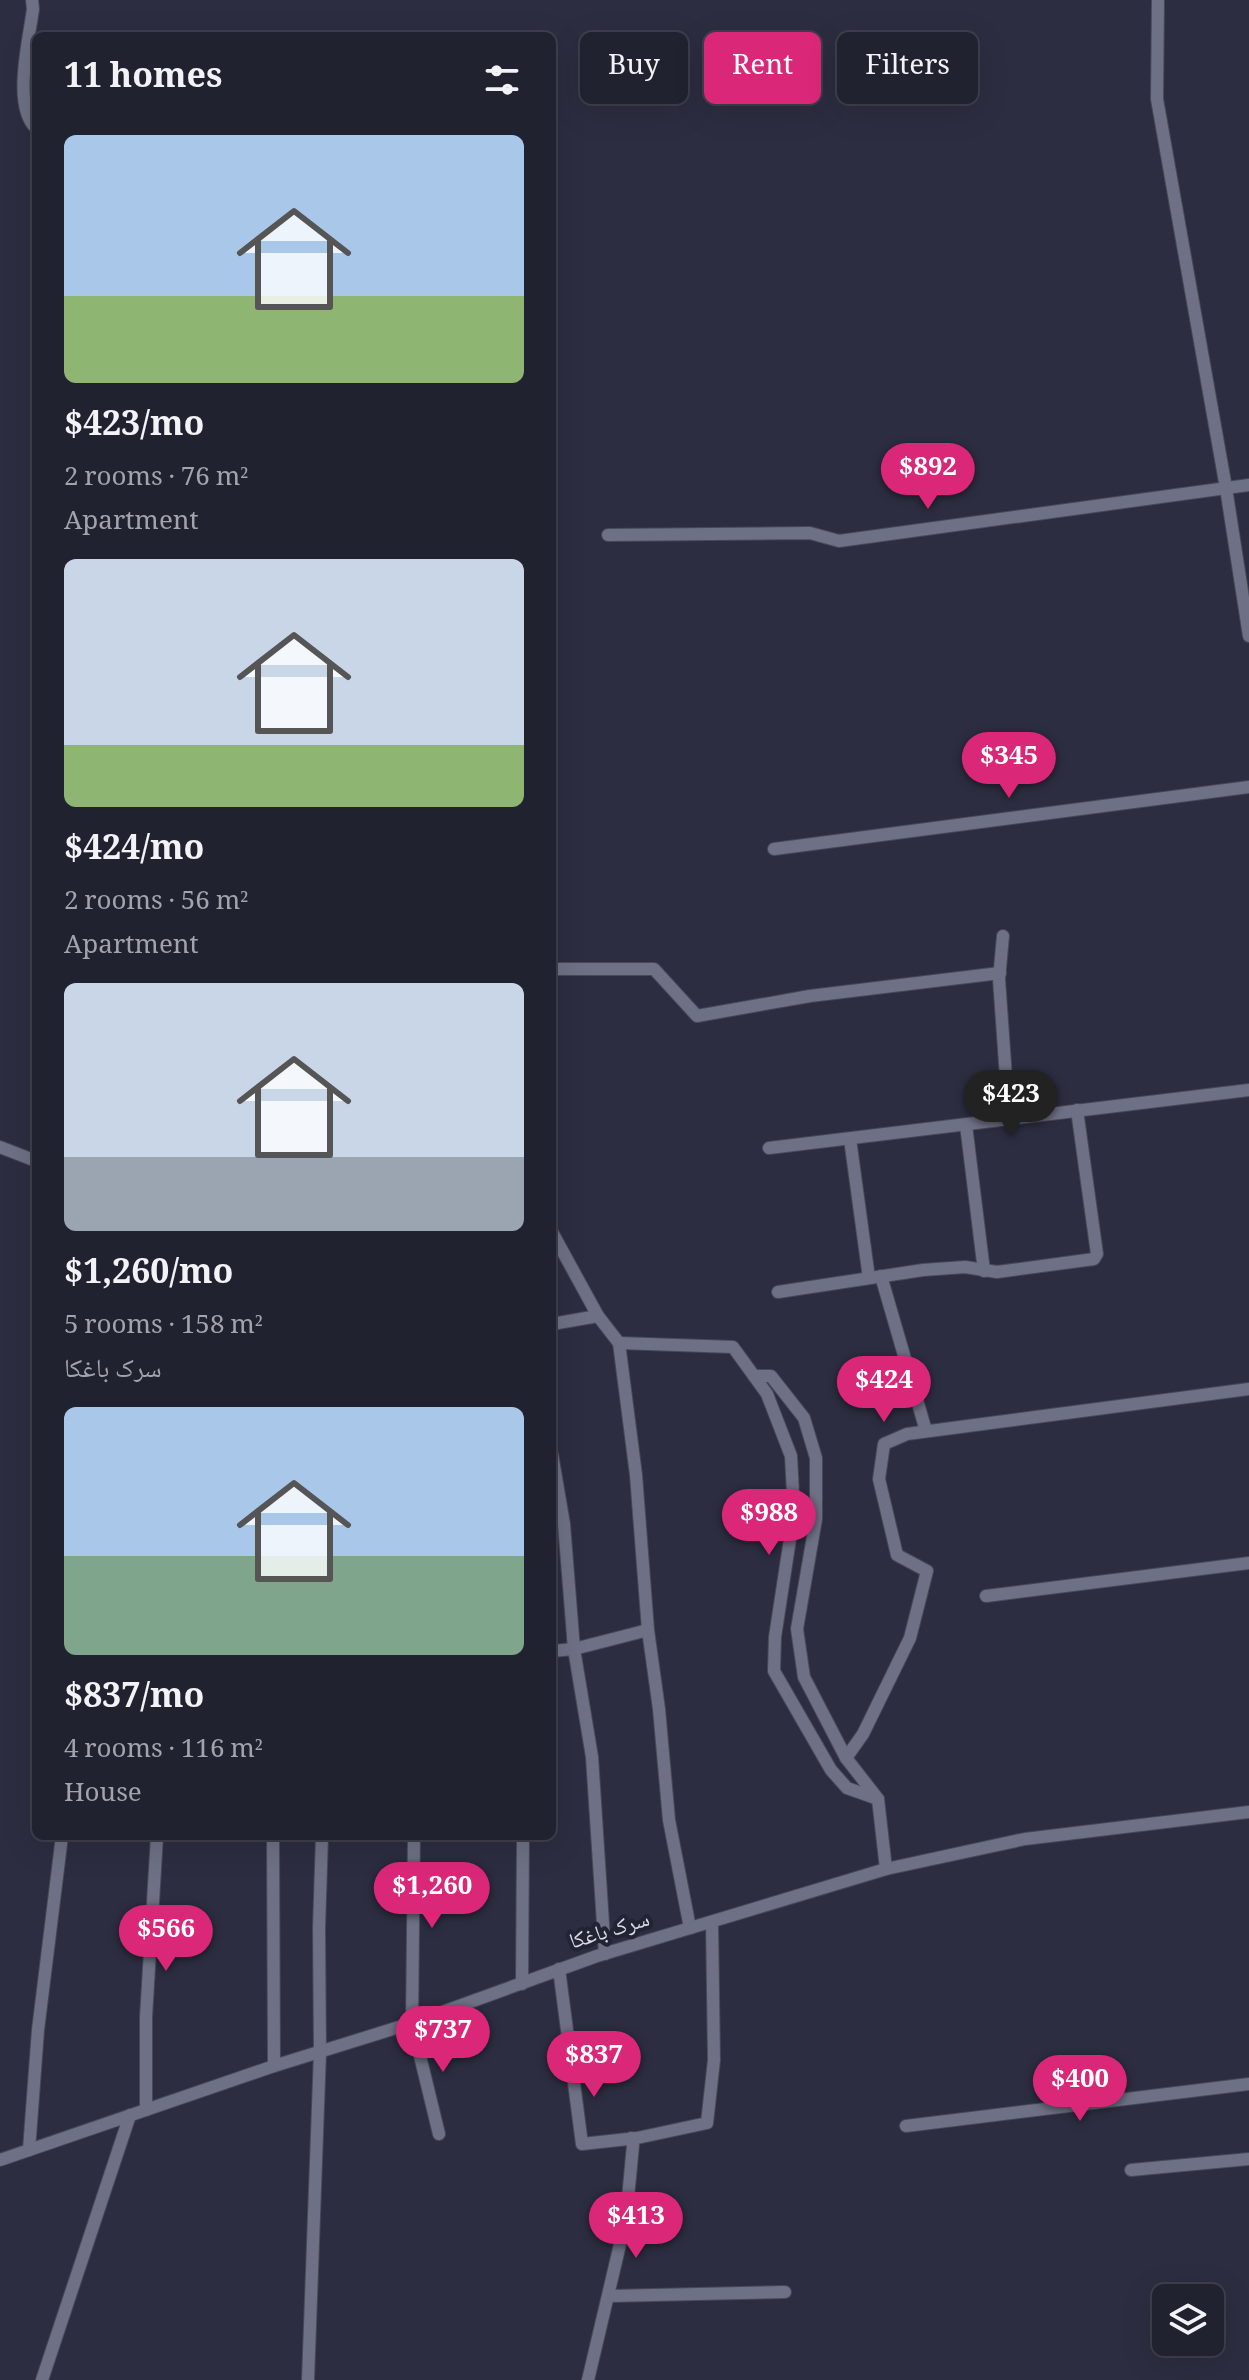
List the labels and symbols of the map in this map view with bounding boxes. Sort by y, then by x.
pin: $892 [881,443,975,511]
pin: $345 [962,732,1056,800]
pin: $423 [964,1070,1058,1138]
pin: $424 [837,1356,931,1424]
pin: $988 [722,1489,816,1557]
pin: $1,260 [367,1862,497,1930]
street label: سرک باغکا [565,1902,655,1962]
pin: $566 [119,1905,213,1973]
pin: $737 [396,2006,490,2074]
pin: $837 [547,2031,641,2099]
pin: $400 [1033,2055,1127,2123]
pin: $413 [589,2192,683,2260]

